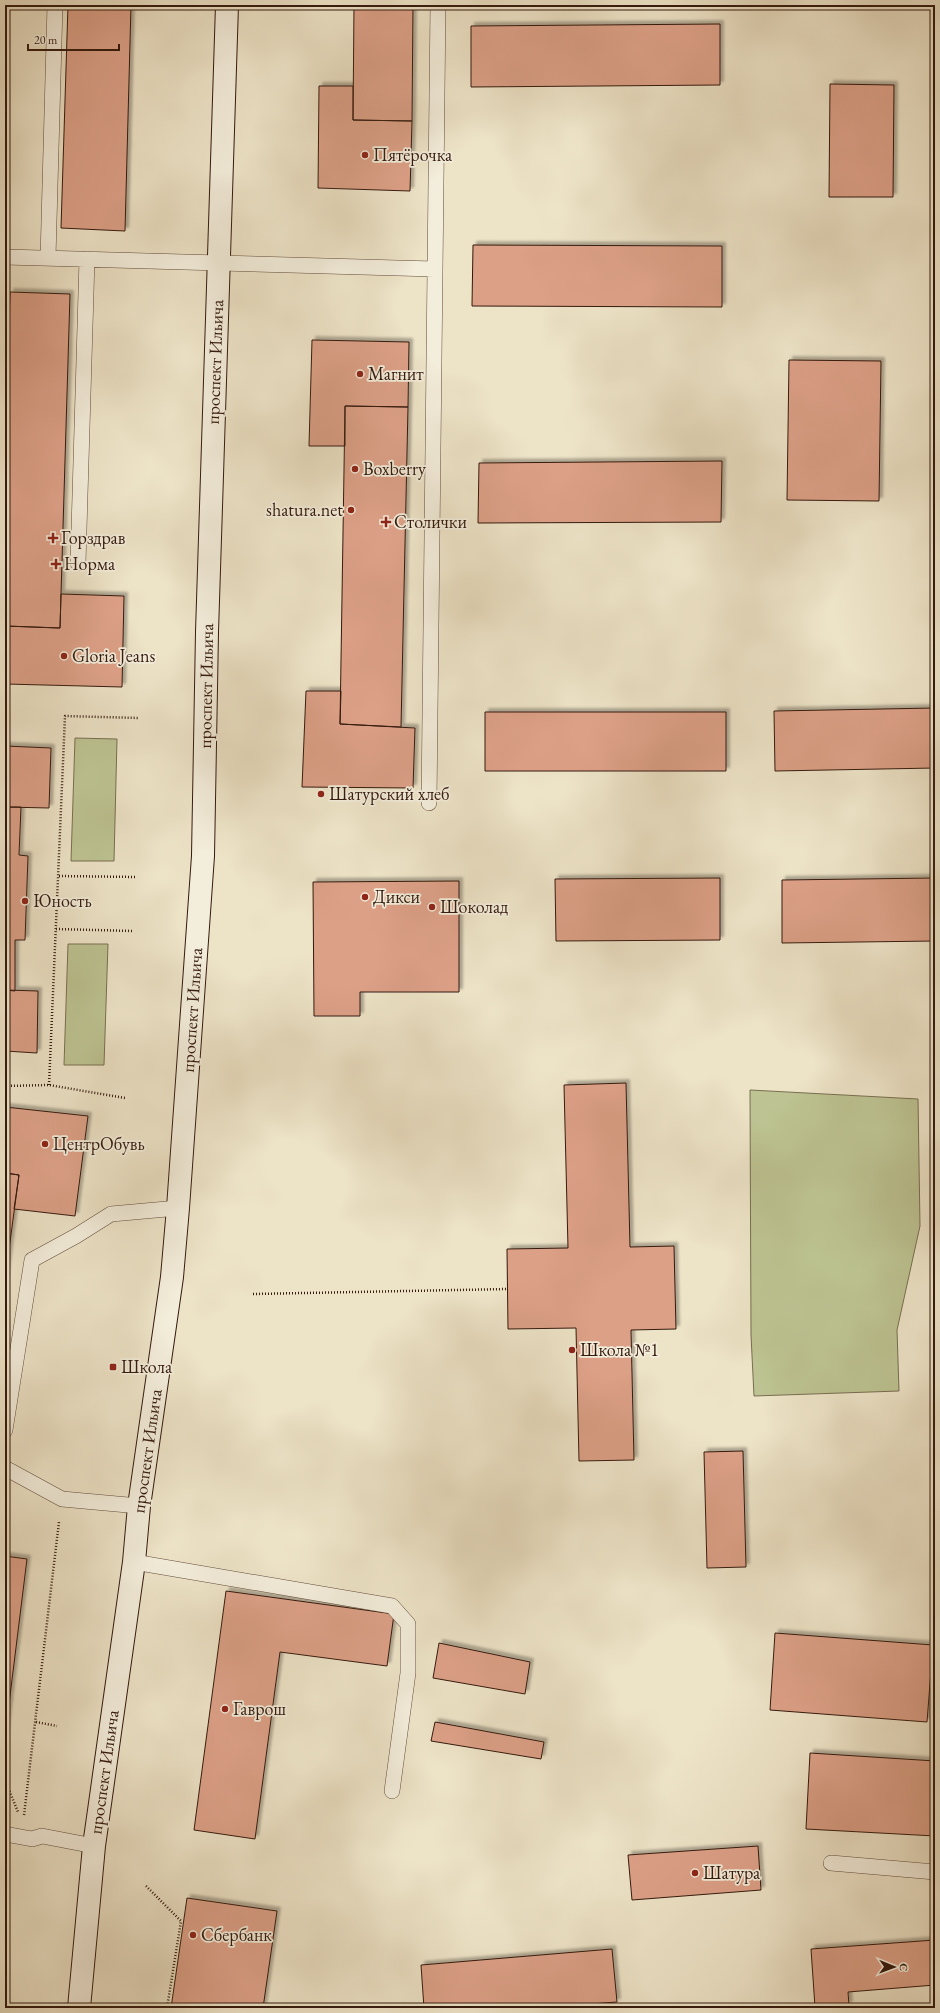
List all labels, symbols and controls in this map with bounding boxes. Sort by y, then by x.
scale bar [28,26,119,52]
text: 20 m [34,32,58,48]
place label: Пятёрочка [373,143,453,166]
marker: Пятёрочка [360,150,370,160]
street label: проспект Ильича [201,298,228,425]
place label: Магнит [368,362,424,385]
marker: Магнит [355,369,365,379]
place label: Boxberry [363,457,426,480]
marker: Boxberry [350,464,360,474]
place label: shatura.net [266,498,343,521]
marker: shatura.net [346,505,356,515]
place label: Столички [394,510,467,533]
marker: Столички [381,517,391,527]
place label: Горздрав [61,526,126,549]
marker: Горздрав [48,533,58,543]
place label: Норма [64,552,116,575]
marker: Норма [51,559,61,569]
street label: проспект Ильича [193,623,218,749]
place label: Gloria Jeans [72,644,155,667]
marker: Gloria Jeans [59,651,69,661]
place label: Шатурский хлеб [329,782,450,805]
marker: Шатурский хлеб [316,789,326,799]
place label: Дикси [373,885,420,908]
place label: Юность [33,889,92,912]
marker: Дикси [360,892,370,902]
place label: Шоколад [440,895,508,918]
marker: Юность [20,896,30,906]
marker: Шоколад [427,902,437,912]
street label: проспект Ильича [176,946,207,1073]
place label: ЦентрОбувь [53,1132,145,1155]
marker: ЦентрОбувь [40,1139,50,1149]
place label: Школа №1 [580,1338,659,1361]
marker: Школа №1 [567,1345,577,1355]
place label: Школа [121,1355,173,1378]
marker: Школа [108,1362,118,1372]
street label: проспект Ильича [126,1387,167,1514]
place label: Гаврош [233,1697,286,1720]
marker: Гаврош [220,1704,230,1714]
street label: проспект Ильича [83,1708,124,1835]
place label: Шатура [703,1861,761,1884]
marker: Шатура [690,1868,700,1878]
place label: Сбербанк [201,1923,272,1946]
marker: Сбербанк [188,1930,198,1940]
north arrow [874,1947,914,1987]
text: С [897,1963,911,1971]

